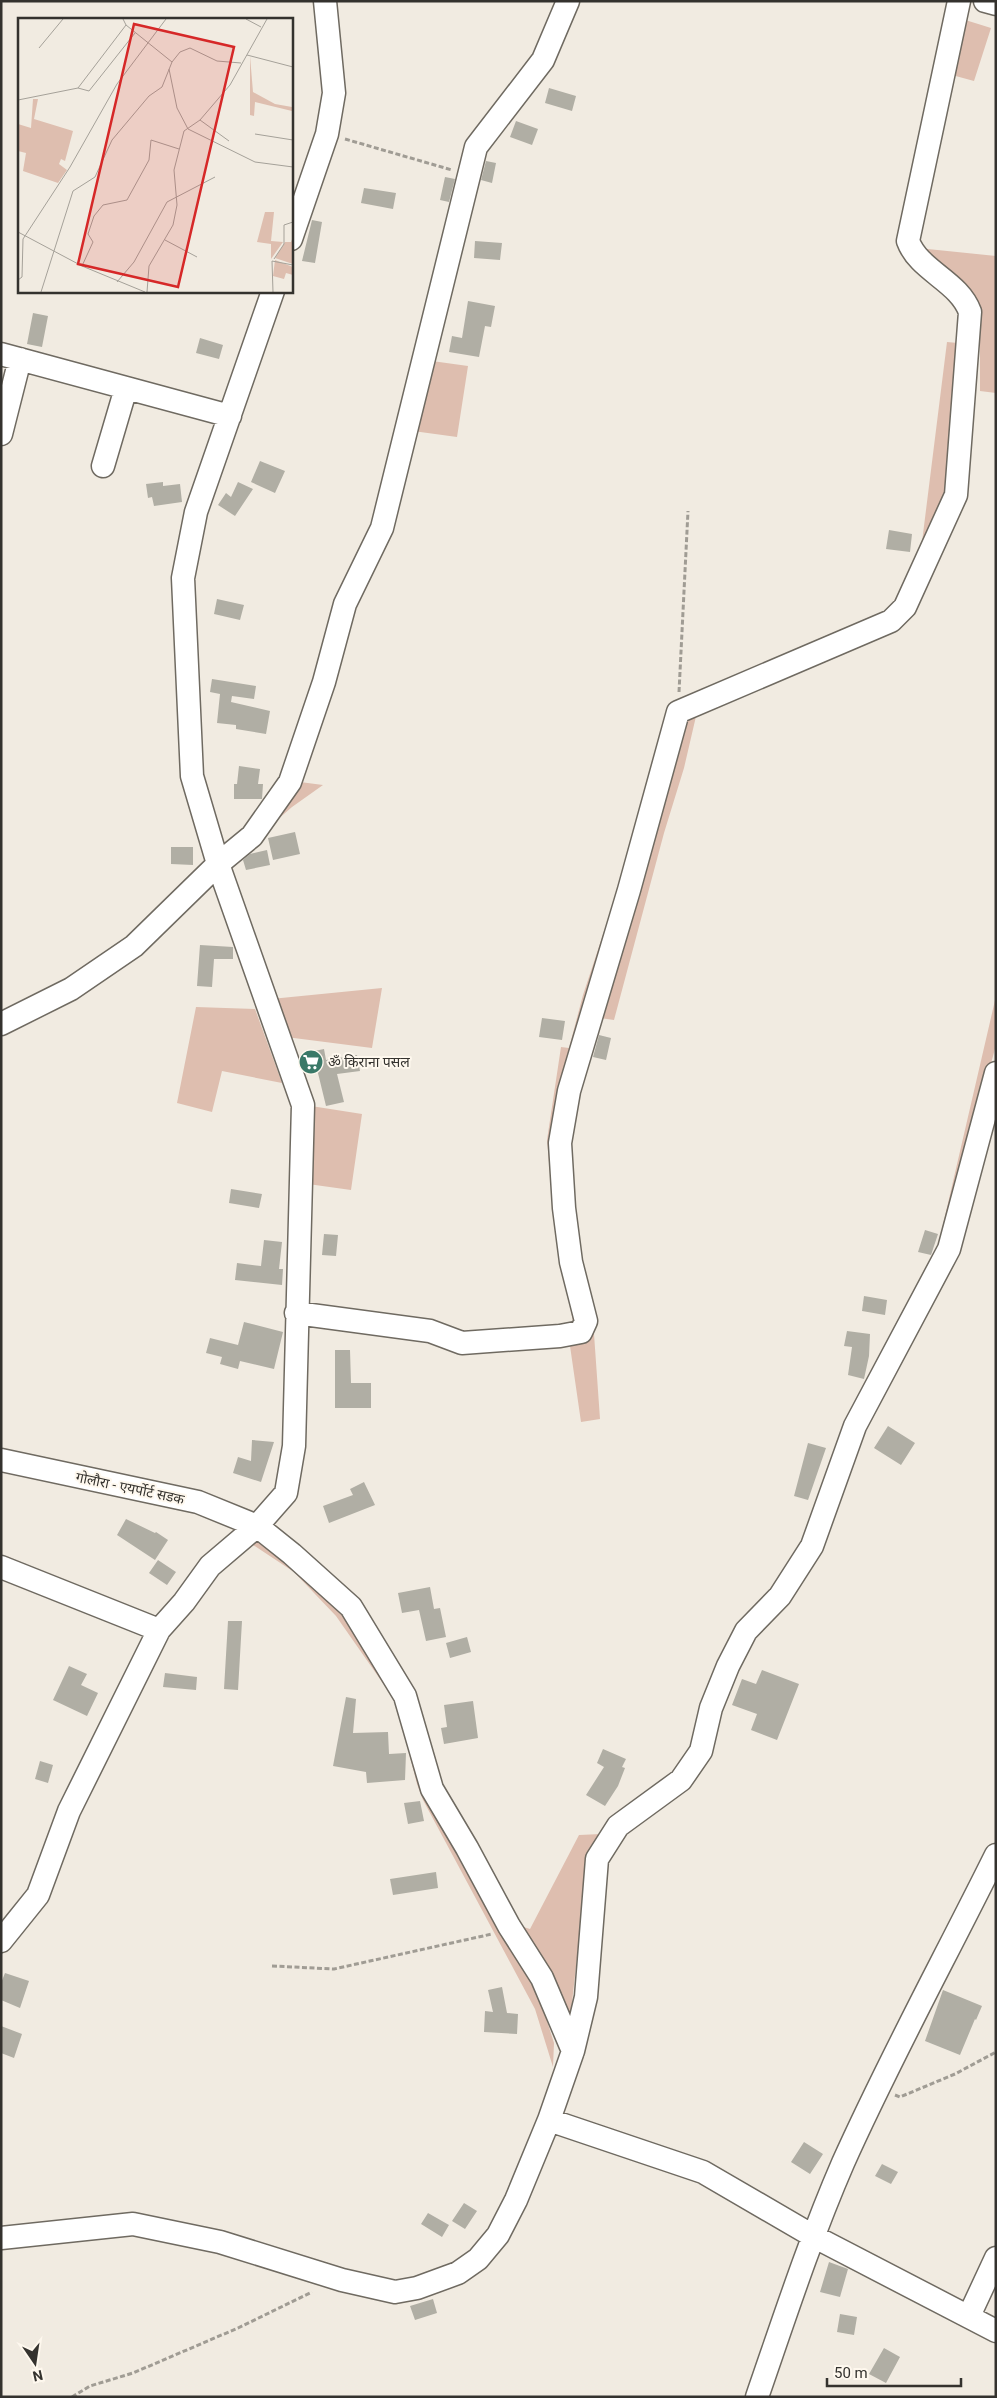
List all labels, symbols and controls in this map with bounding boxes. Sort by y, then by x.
inset map [18,18,292,292]
supermarket icon: ॐ किराना पसल [298,1049,324,1075]
place label: ॐ किराना पसल [328,1054,410,1070]
street label: गोलौरा - एयर्पोर्ट सडक [74,1469,186,1507]
north arrow [10,2338,60,2388]
scale bar [827,2356,961,2388]
text: 50 m [834,2364,868,2382]
text: N [31,2367,45,2385]

